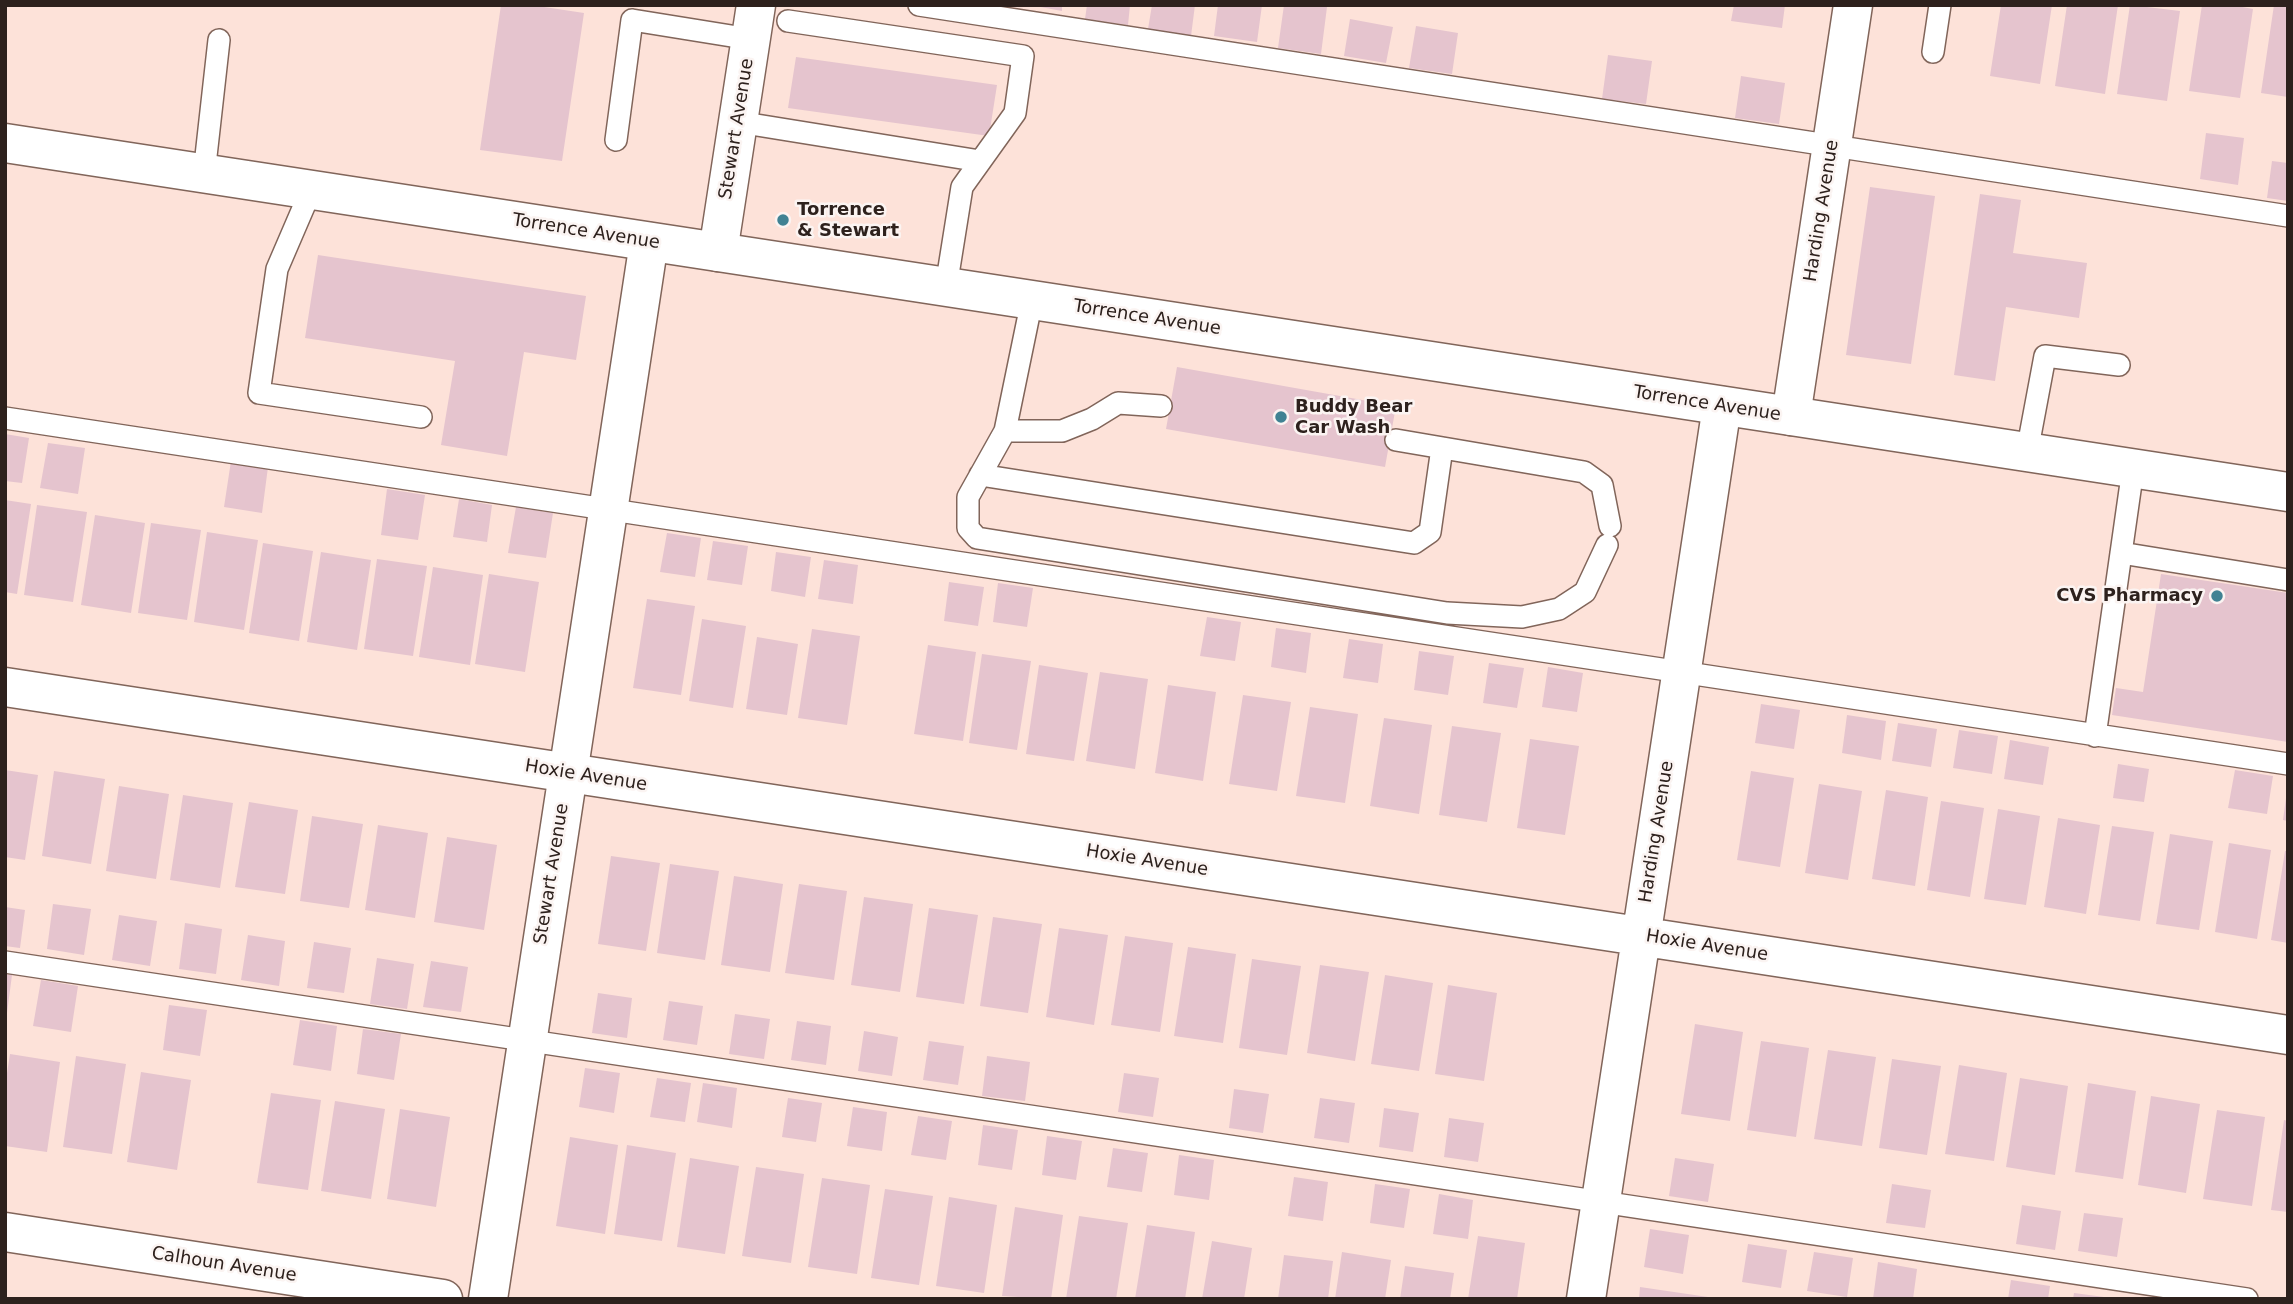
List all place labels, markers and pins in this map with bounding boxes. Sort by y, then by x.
place label: Torrence & Stewart [797,199,899,242]
marker: Torrence & Stewart [775,212,791,228]
place label: Buddy Bear Car Wash [1295,396,1412,438]
marker: Buddy Bear Car Wash [1273,409,1289,425]
place label: CVS Pharmacy [2056,585,2203,607]
marker: CVS Pharmacy [2209,588,2225,604]

